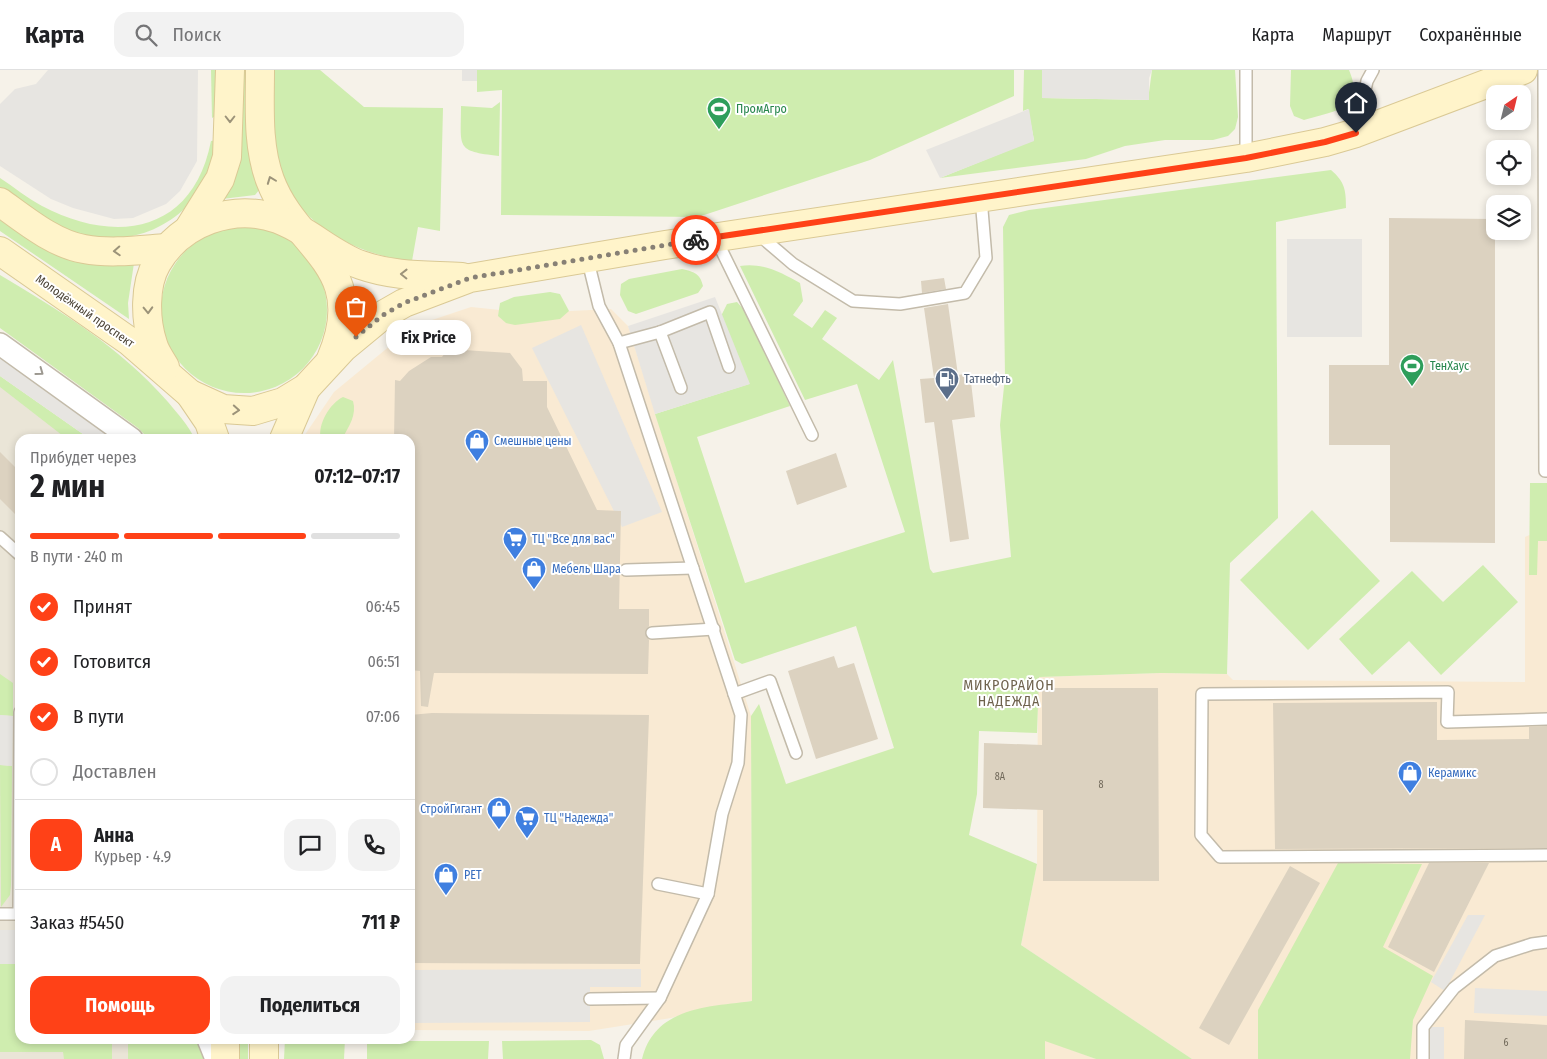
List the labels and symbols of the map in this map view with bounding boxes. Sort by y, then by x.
pin [1335,82,1377,133]
north arrow [1486,85,1531,130]
sports icon: ПромАгро [706,96,732,130]
place label: ПромАгро [736,102,787,116]
one-way arrow [225,115,235,123]
one-way arrow [267,176,277,185]
courier [671,215,721,265]
one-way arrow [113,245,121,256]
one-way arrow [399,269,407,279]
street label: Молодёжный проспект [33,272,137,350]
pin [335,286,377,337]
one-way arrow [143,307,153,315]
callout: Fix Price [386,320,471,354]
sports icon: ТенХаус [1399,353,1425,387]
place label: ТенХаус [1430,359,1469,373]
fuel station icon: Татнефть [934,366,960,400]
one-way arrow [34,367,43,375]
place label: Татнефть [964,372,1011,386]
one-way arrow [232,404,240,415]
shop icon: Смешные цены [464,428,490,462]
place label: Смешные цены [494,434,572,448]
supermarket icon: ТЦ "Все для вас" [502,526,528,560]
place label: ТЦ "Все для вас" [532,532,615,546]
shop icon: Мебель Шара [521,556,547,590]
place label: Мебель Шара [552,562,621,576]
district label: МИКРОРАЙОН НАДЕЖДА [963,677,1055,710]
shop icon: Керамикс [1397,760,1423,794]
place label: Керамикс [1428,766,1477,780]
house number: 8А [995,771,1006,783]
house number: 8 [1099,779,1104,791]
shop icon: СтройГигант [486,796,512,830]
place label: СтройГигант [420,802,482,816]
supermarket icon: ТЦ "Надежда" [514,805,540,839]
place label: ТЦ "Надежда" [544,811,613,825]
shop icon: РЕТ [433,862,459,896]
place label: РЕТ [464,868,482,882]
house number: 6 [1504,1037,1509,1049]

